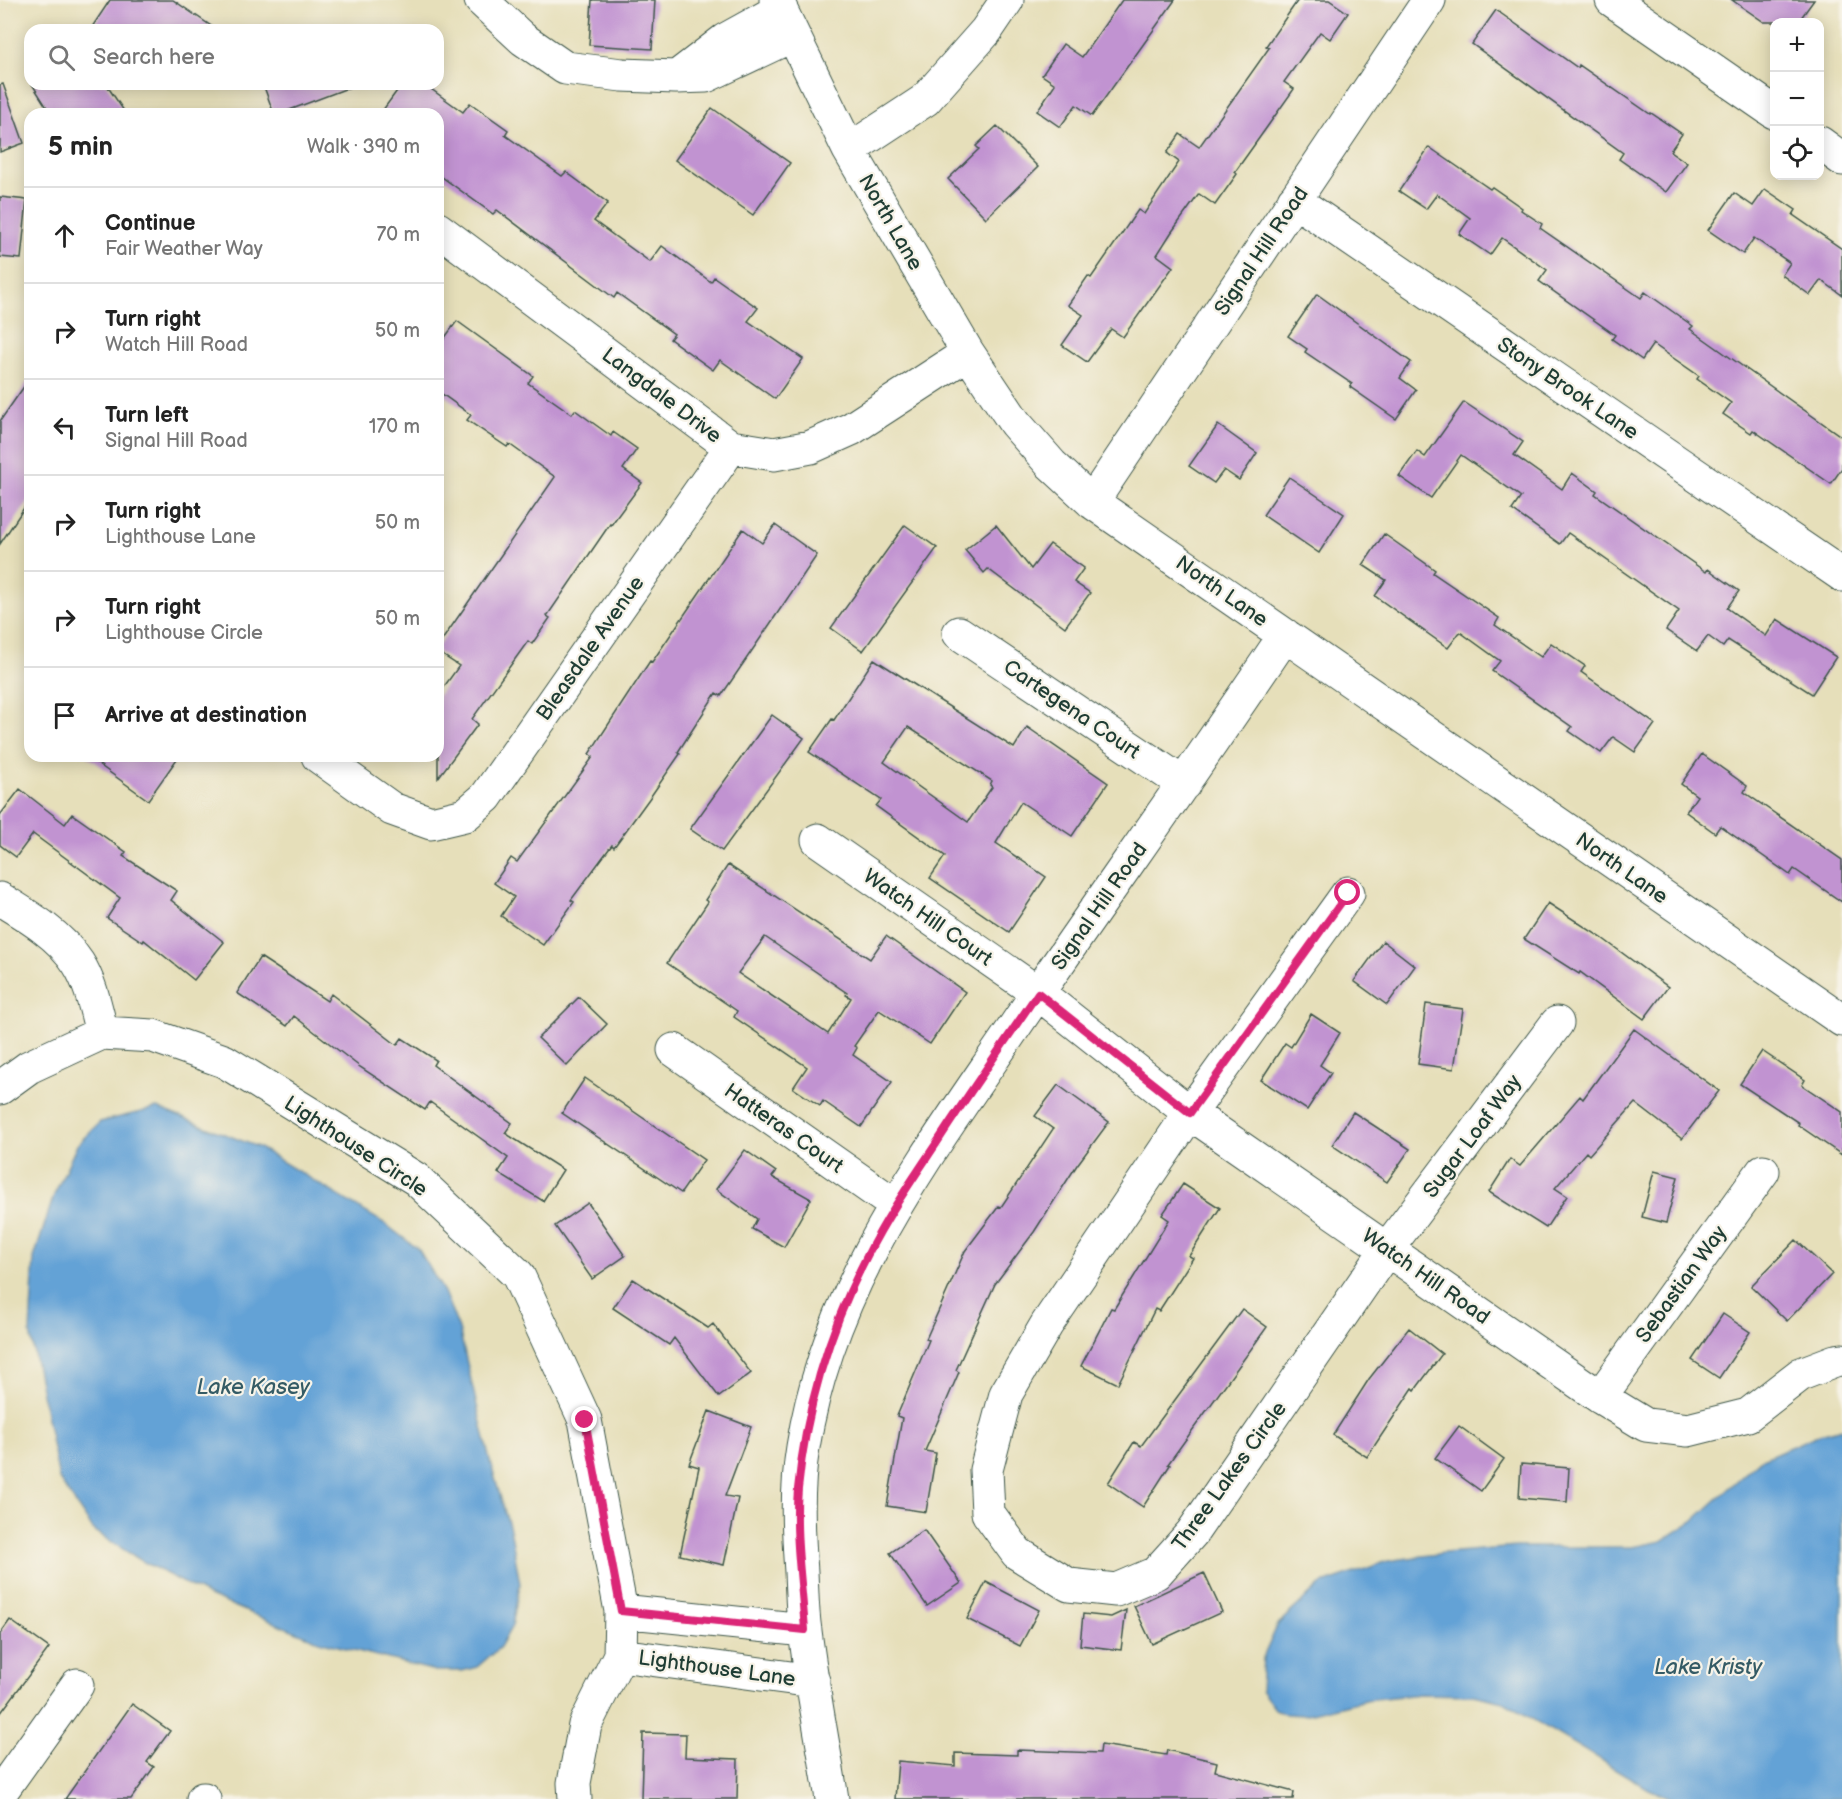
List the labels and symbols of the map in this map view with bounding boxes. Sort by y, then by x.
street label: North Lane [853,170,928,275]
street label: Signal Hill Road [1209,182,1314,320]
street label: Stony Brook Lane [1492,332,1643,445]
street label: Langdale Drive [597,342,726,449]
street label: North Lane [1171,551,1273,632]
street label: Bleasdale Avenue [531,571,650,725]
street label: Cartegena Court [999,654,1145,765]
street label: North Lane [1571,828,1673,909]
street label: Signal Hill Road [1046,838,1153,975]
street label: Watch Hill Court [858,864,998,972]
route start [1334,879,1360,905]
street label: Sugar Loaf Way [1418,1069,1527,1203]
street label: Hatteras Court [719,1078,849,1179]
street label: Lighthouse Circle [279,1091,432,1202]
street label: Sebastian Way [1631,1221,1733,1348]
street label: Watch Hill Road [1357,1223,1494,1330]
water label: Lake Kasey [197,1374,311,1401]
street label: Three Lakes Circle [1167,1397,1292,1556]
route end [571,1406,597,1432]
street label: Lighthouse Lane [637,1645,797,1692]
water label: Lake Kristy [1654,1654,1763,1681]

